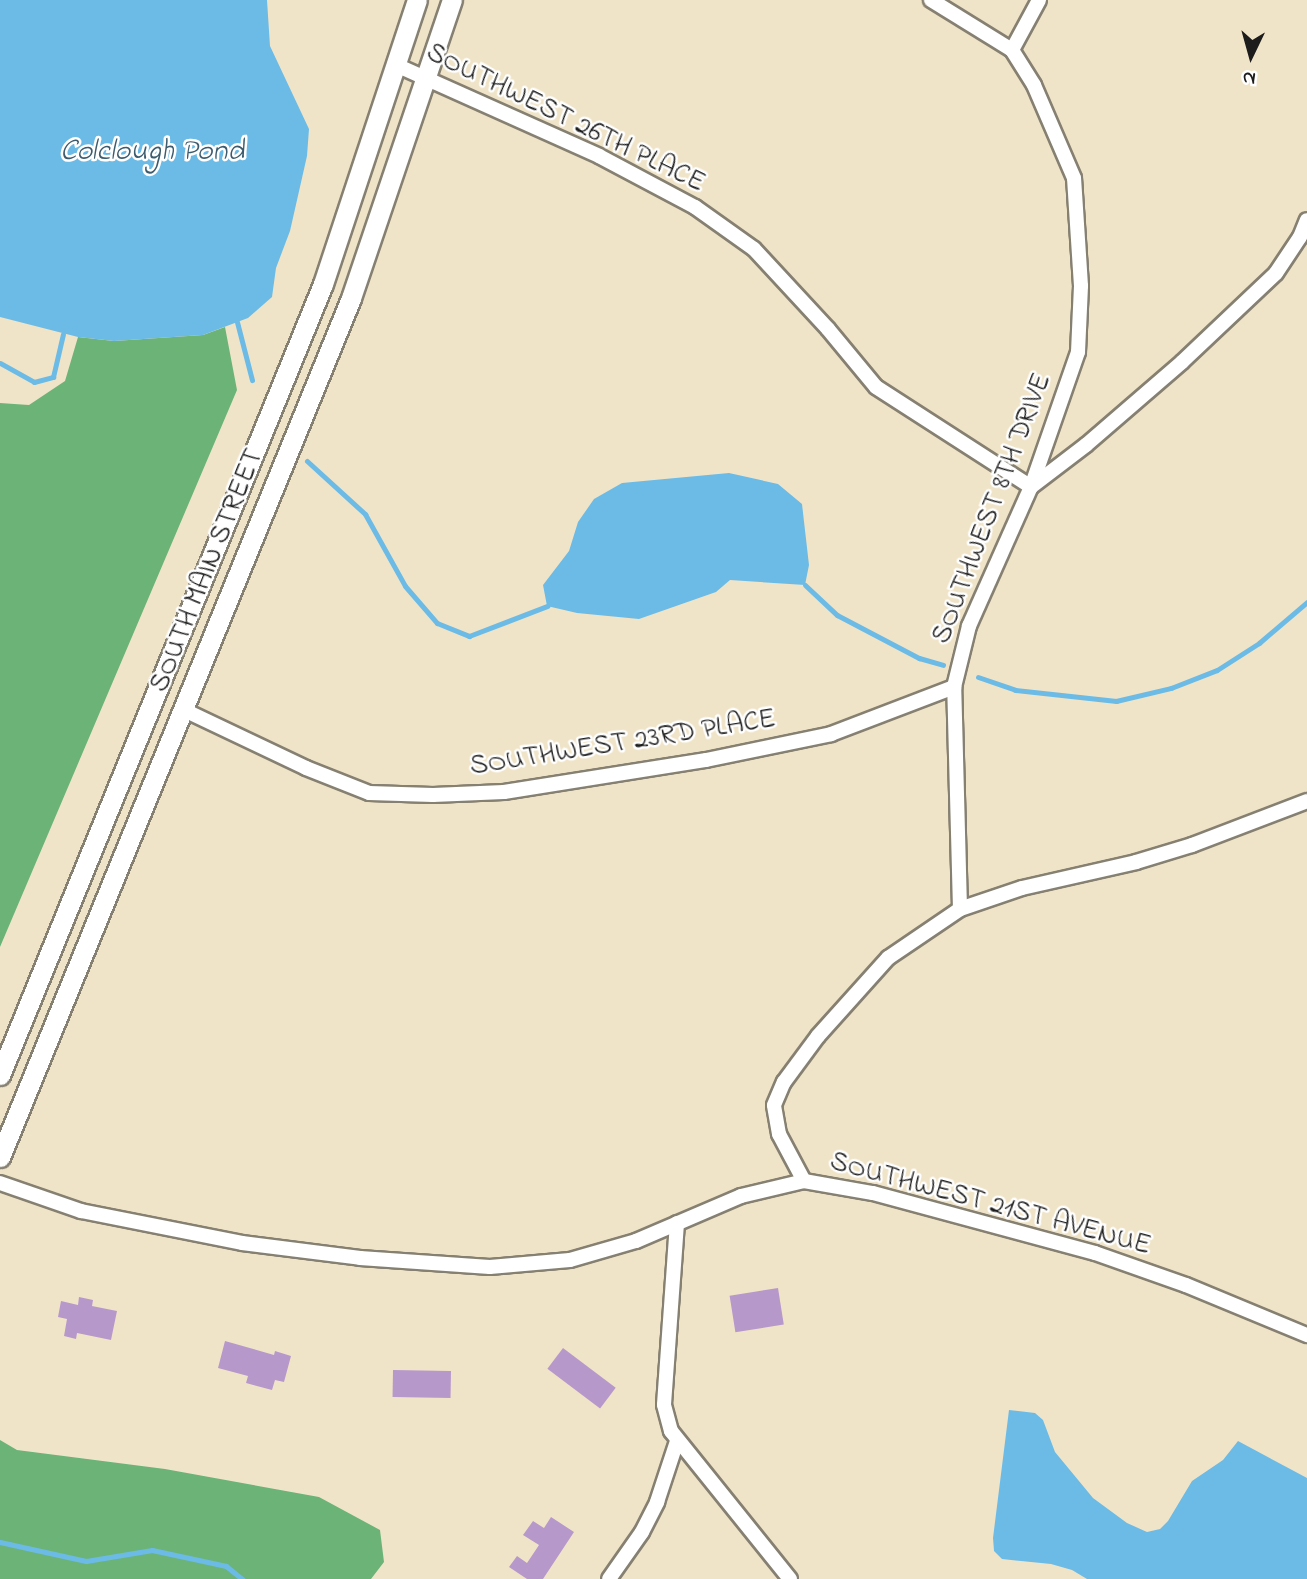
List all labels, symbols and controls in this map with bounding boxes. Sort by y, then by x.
north arrow [1216,21,1286,91]
street label: SOUTHWEST 26TH PLACE [420,37,710,201]
text: N [1242,63,1257,91]
water label: Colclough Pond [60,134,244,170]
street label: SOUTHWEST 8TH DRIVE [926,369,1060,649]
street label: SOUTH MAIN STREET [144,444,272,698]
street label: SOUTHWEST 23RD PLACE [468,703,778,785]
street label: SOUTHWEST 21ST AVENUE [826,1146,1154,1264]

